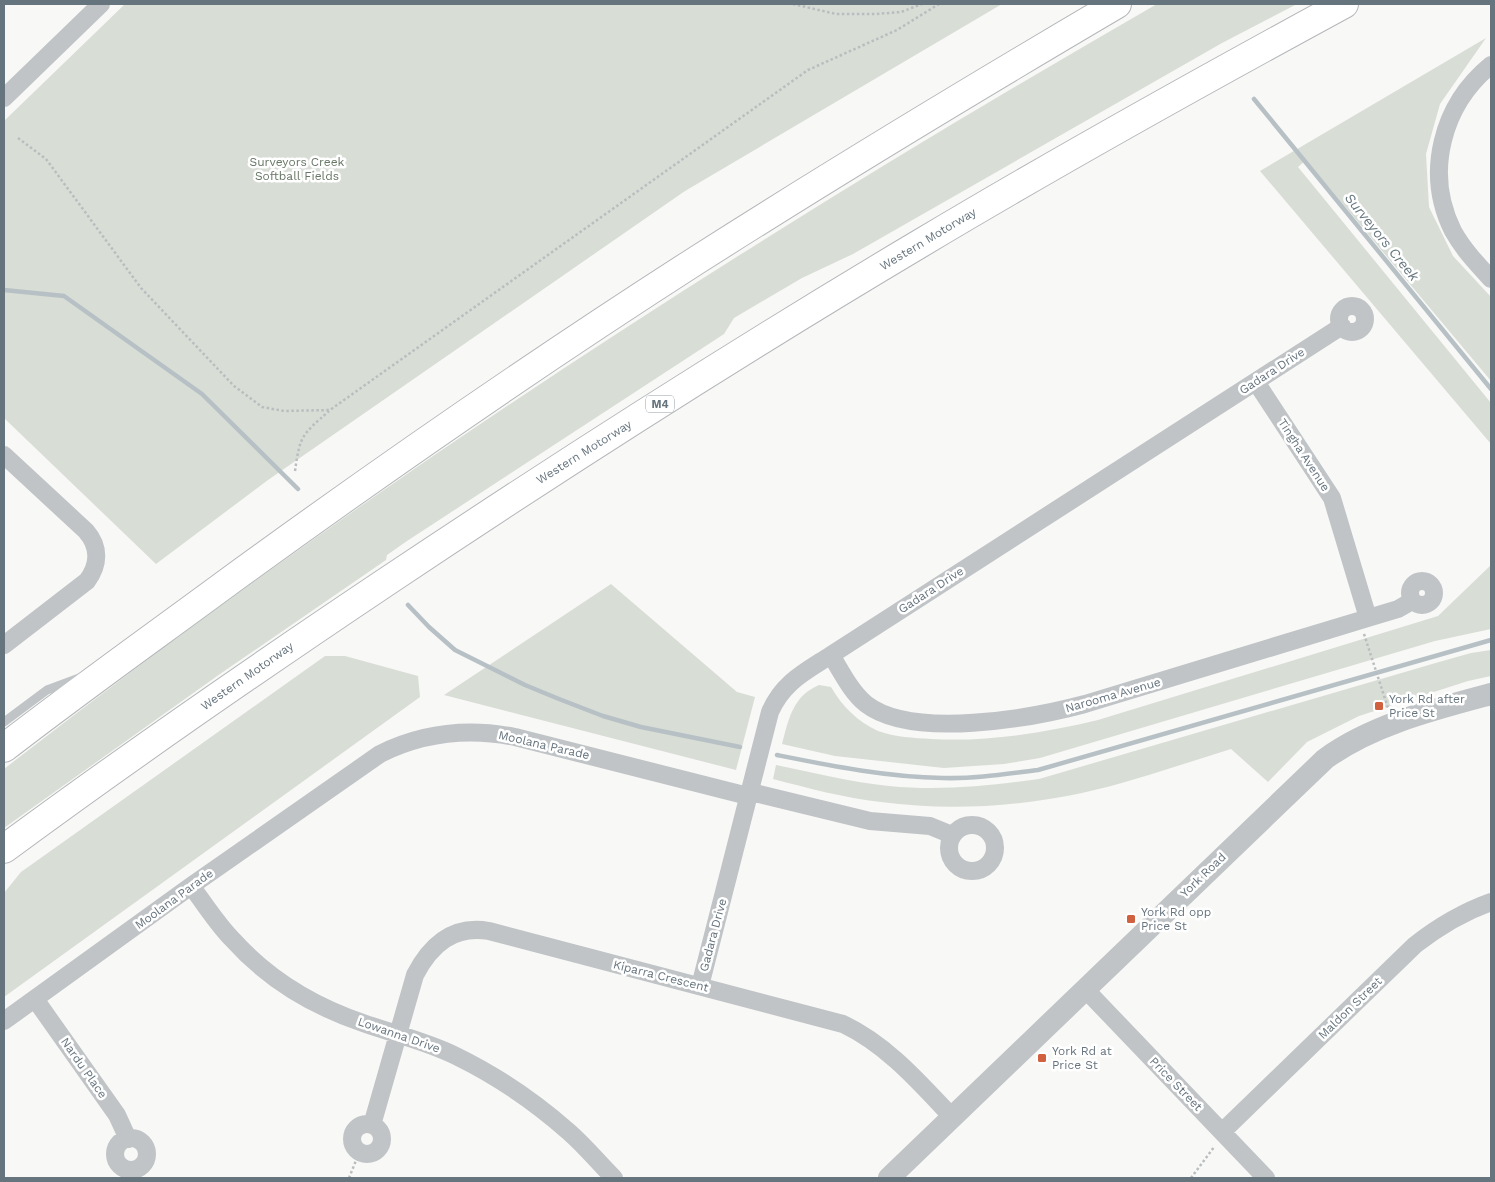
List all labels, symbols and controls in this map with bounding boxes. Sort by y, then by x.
park label: Surveyors Creek Softball Fields [250,155,345,183]
water label: Surveyors Creek [1342,190,1423,284]
street label: Western Motorway [877,204,979,273]
street label: Gadara Drive [1237,345,1307,397]
road number: M4 [646,396,674,412]
street label: Tingha Avenue [1275,416,1333,494]
street label: Western Motorway [534,417,635,487]
street label: Gadara Drive [896,564,966,616]
street label: Western Motorway [198,638,297,713]
street label: Narooma Avenue [1064,675,1162,715]
place label: York Rd after Price St [1389,692,1465,720]
marker: York Rd after Price St [1373,700,1385,712]
street label: Moolana Parade [497,728,591,762]
street label: York Road [1177,850,1229,900]
street label: Moolana Parade [132,866,216,932]
street label: Gadara Drive [697,897,729,973]
place label: York Rd opp Price St [1141,905,1211,933]
marker: York Rd opp Price St [1125,913,1137,925]
street label: Kiparra Crescent [612,957,710,995]
street label: Maldon Street [1315,974,1385,1042]
street label: Lowanna Drive [356,1014,442,1056]
street label: Nardu Place [58,1035,110,1101]
place label: York Rd at Price St [1052,1044,1112,1072]
marker: York Rd at Price St [1036,1052,1048,1064]
street label: Price Street [1147,1054,1205,1114]

